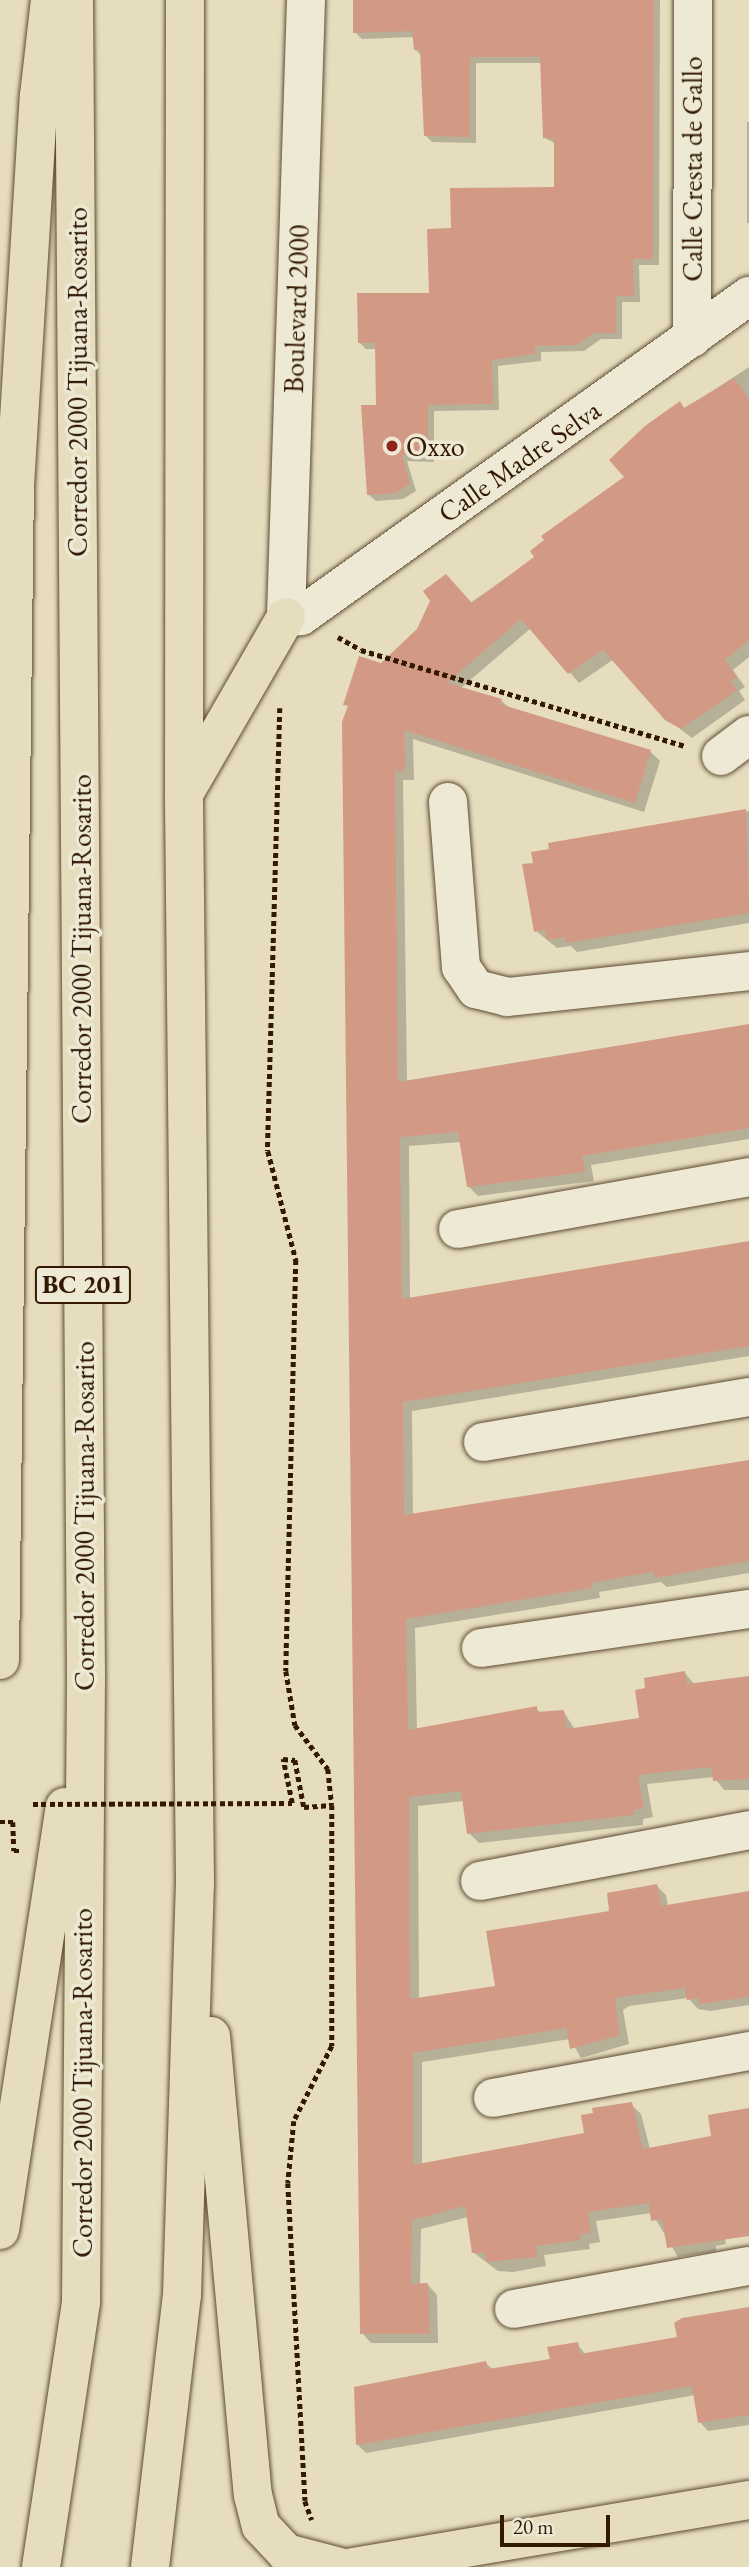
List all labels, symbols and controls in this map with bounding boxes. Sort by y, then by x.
street label: Calle Cresta de Gallo [675,56,709,282]
street label: Corredor 2000 Tijuana-Rosarito [60,207,94,557]
street label: Boulevard 2000 [276,224,316,394]
street label: Calle Madre Selva [431,393,607,529]
place label: Oxxo [406,429,465,463]
marker: Oxxo [384,438,400,454]
street label: Corredor 2000 Tijuana-Rosarito [64,774,98,1124]
road number: BC 201 [34,1262,132,1308]
street label: Corredor 2000 Tijuana-Rosarito [67,1341,101,1691]
street label: Corredor 2000 Tijuana-Rosarito [65,1908,99,2258]
scale bar [504,2500,614,2544]
text: 20 m [513,2513,554,2540]

